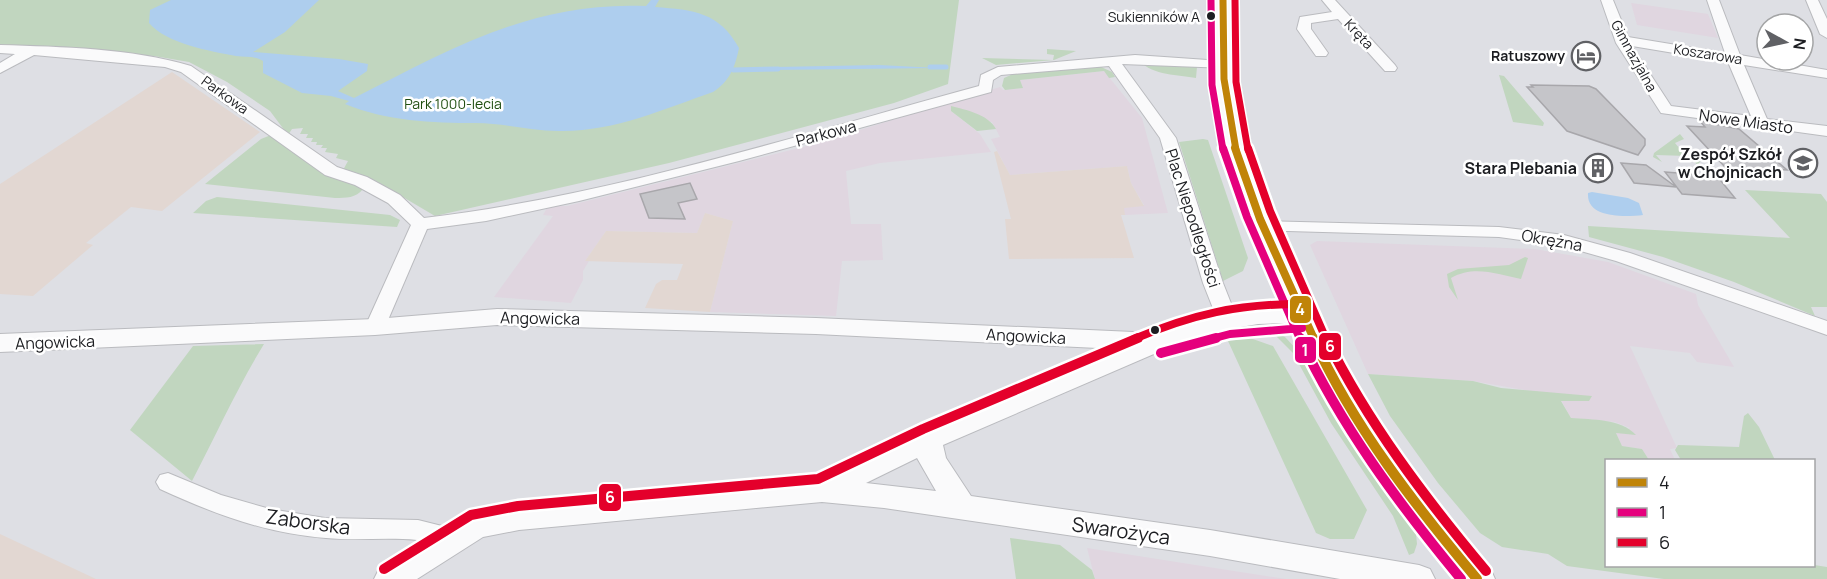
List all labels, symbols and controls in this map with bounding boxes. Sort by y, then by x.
place label: Sukienników A [1108,7,1200,26]
marker: Sukienników A [1205,10,1217,22]
north arrow [1755,12,1815,72]
street label: Kręta [1341,14,1378,53]
street label: Gimnazjalna [1607,17,1662,95]
text: N [1788,37,1812,51]
street label: Koszarowa [1672,39,1744,68]
hotel icon: Ratuszowy [1570,40,1602,72]
place label: Ratuszowy [1491,46,1565,65]
street label: Parkowa [198,71,253,118]
park label: Park 1000-lecia [404,94,502,113]
street label: Nowe Miasto [1698,104,1794,138]
street label: Parkowa [793,114,859,152]
place label: Zespół Szkół w Chojnicach [1678,143,1782,183]
street label: Plac Niepodległości [1160,146,1226,290]
school or university icon: Zespół Szkół w Chojnicach [1787,147,1819,179]
building icon: Stara Plebania [1582,152,1614,184]
place label: Stara Plebania [1465,157,1577,179]
street label: Okrężna [1520,224,1584,256]
line badge: 4 [1289,295,1312,324]
text: 4 [1295,298,1305,320]
street label: Angowicka [500,306,580,330]
street label: Angowicka [986,323,1066,349]
unlabelled marker [1149,324,1161,336]
street label: Angowicka [15,330,95,354]
line badge: 6 [1318,332,1342,361]
text: 6 [1325,335,1335,357]
line badge: 1 [1294,336,1317,364]
text: 1 [1301,339,1309,361]
legend [1605,459,1815,567]
text: 4 [1659,470,1670,494]
line badge: 6 [598,483,622,512]
text: 6 [605,486,615,508]
text: 1 [1659,500,1666,524]
street label: Zaborska [264,502,352,541]
street label: Swarożyca [1070,510,1172,551]
text: 6 [1659,530,1670,554]

